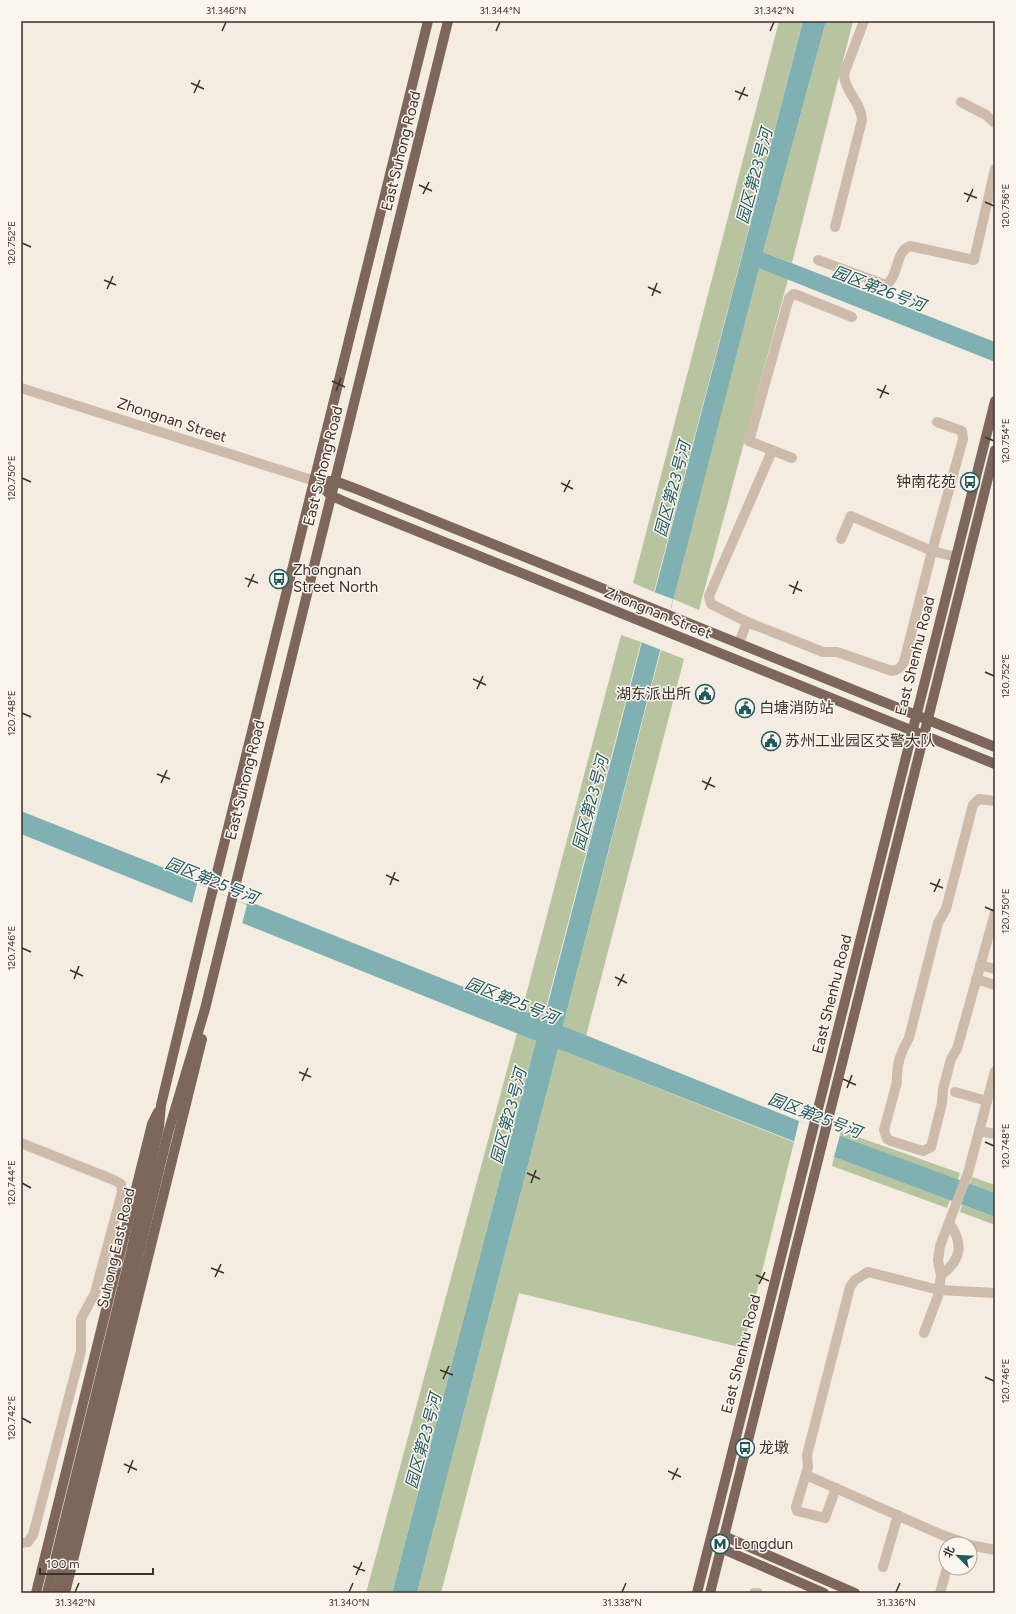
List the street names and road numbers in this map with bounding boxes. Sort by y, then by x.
street label: East Suhong Road [377,89,425,213]
street label: Zhongnan Street [115,394,229,446]
street label: East Suhong Road [299,404,347,528]
street label: Zhongnan Street [602,583,715,643]
street label: East Shenhu Road [892,595,938,717]
street label: East Suhong Road [221,718,269,842]
street label: East Shenhu Road [809,933,855,1055]
street label: Suhong East Road [93,1186,139,1310]
street label: East Shenhu Road [718,1293,764,1415]

